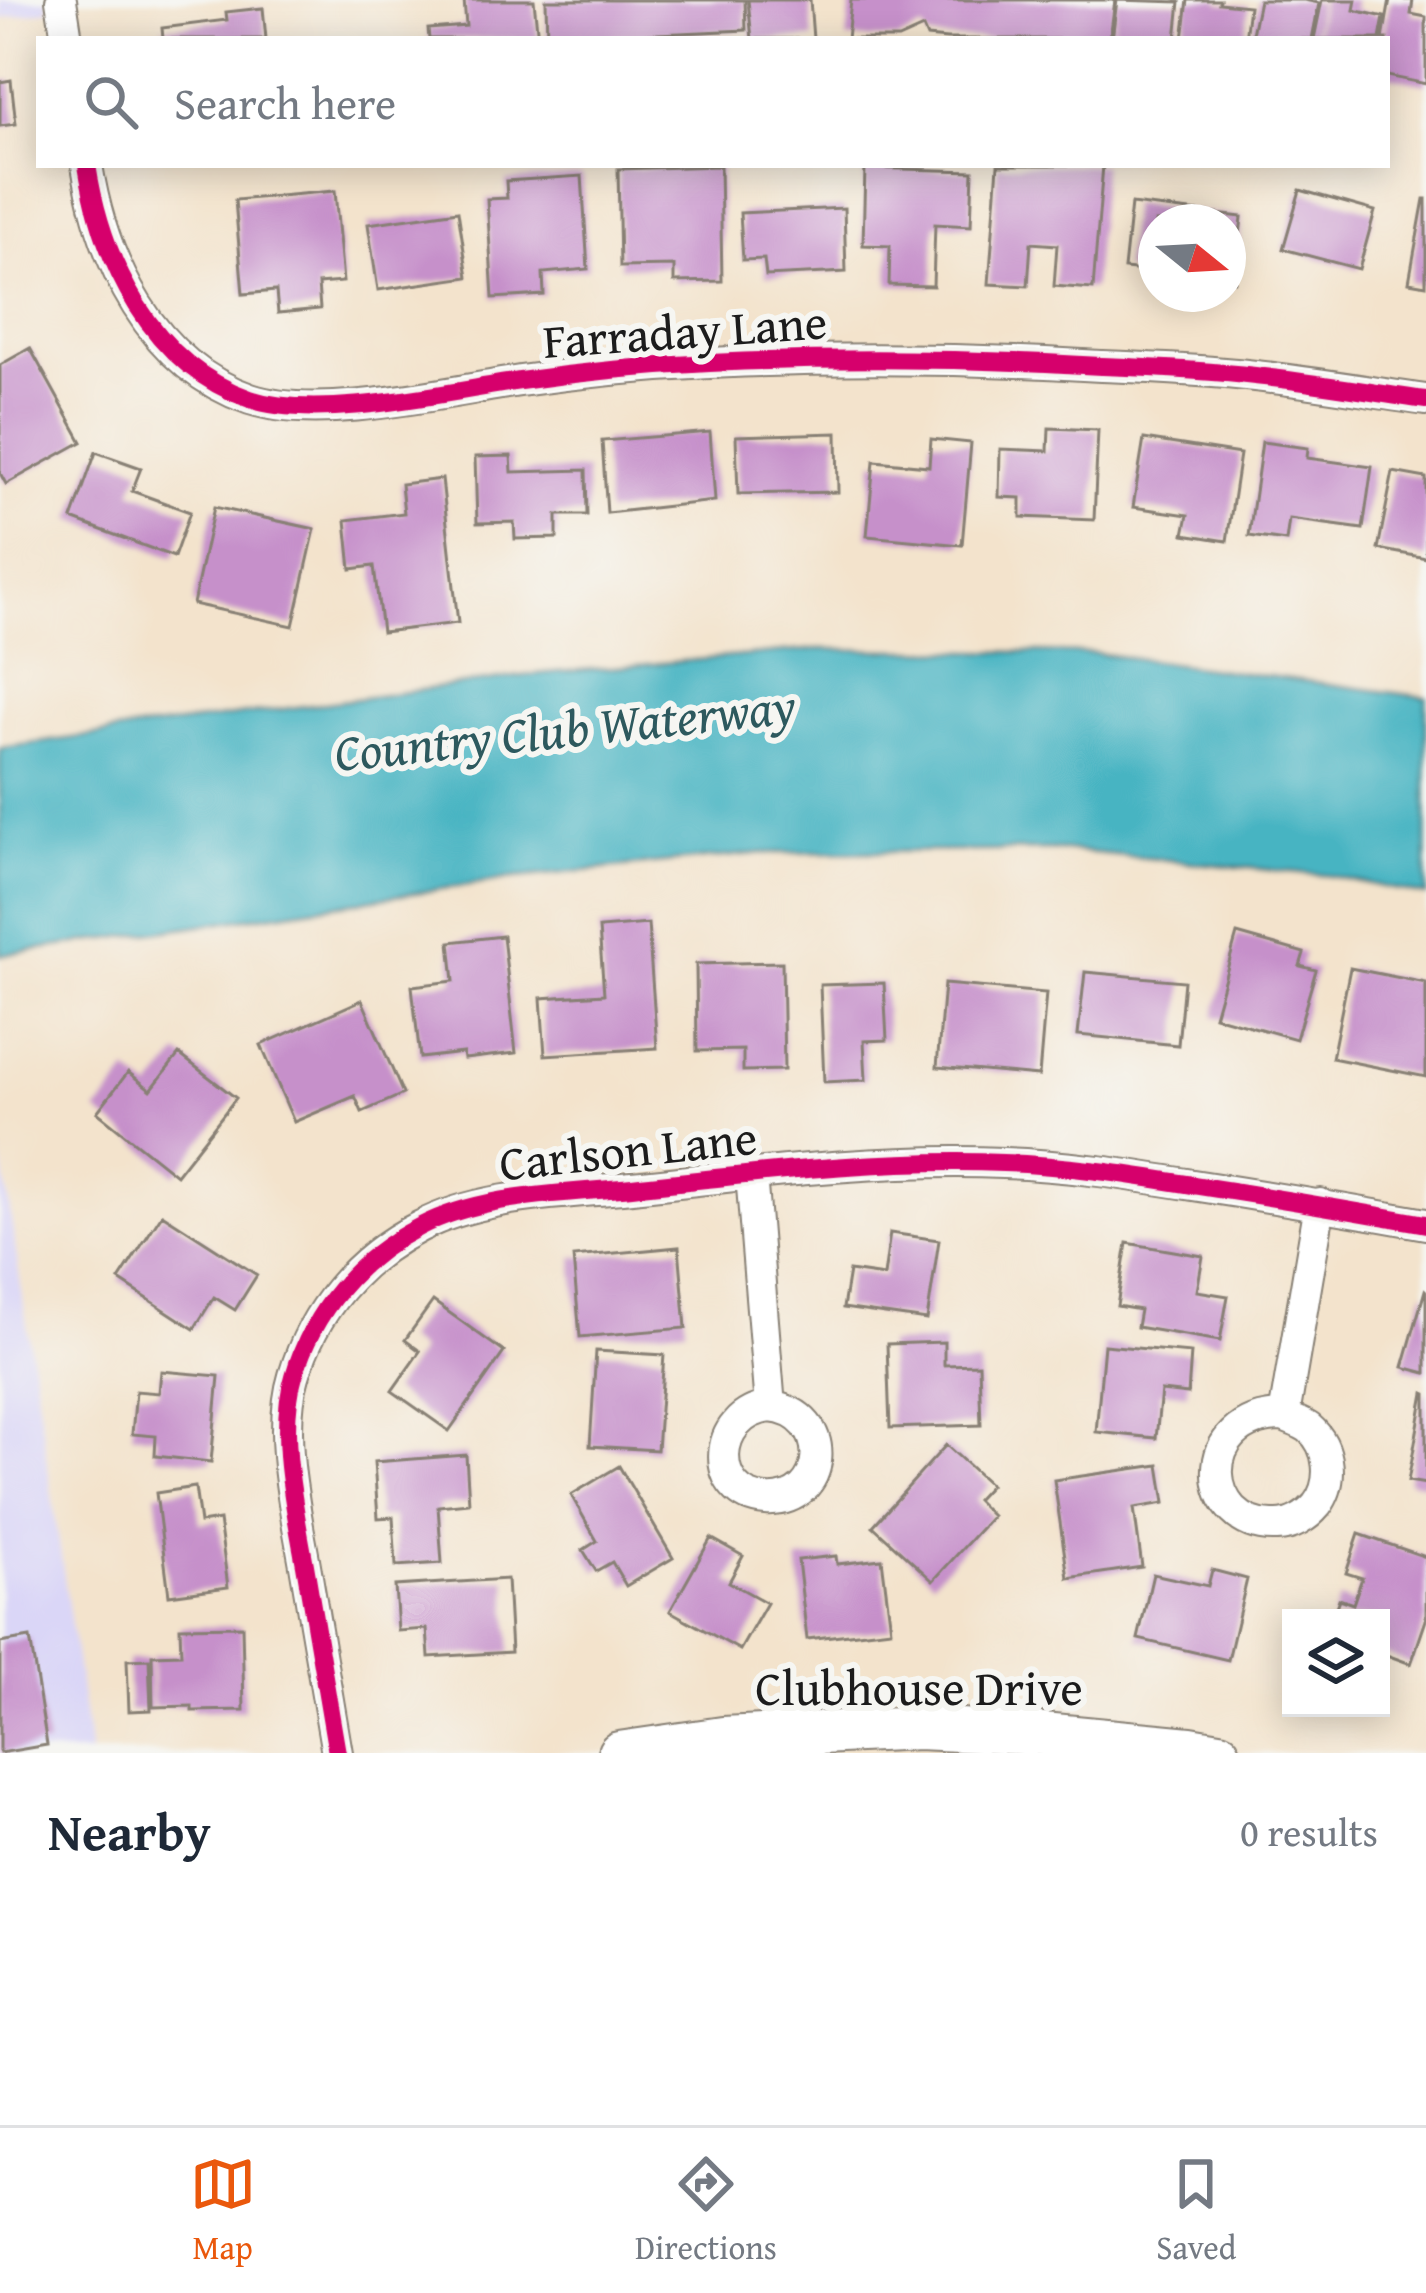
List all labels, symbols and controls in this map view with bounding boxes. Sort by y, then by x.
search box [36,36,1390,168]
icon: search [78,69,144,135]
text: Search here [174,70,396,135]
north arrow [1138,204,1246,312]
street label: Farraday Lane [541,285,829,376]
water label: Country Club Waterway [331,667,799,790]
street label: Carlson Lane [496,1101,760,1198]
map controls [1282,1609,1390,1717]
button: layers [1282,1609,1390,1717]
street label: Clubhouse Drive [755,1652,1083,1723]
text: Nearby [48,1794,211,1869]
text: 0 results [1240,1803,1378,1860]
tab: Map [190,2151,256,2271]
tab: Directions [635,2151,777,2271]
tab: Saved [1156,2151,1236,2271]

